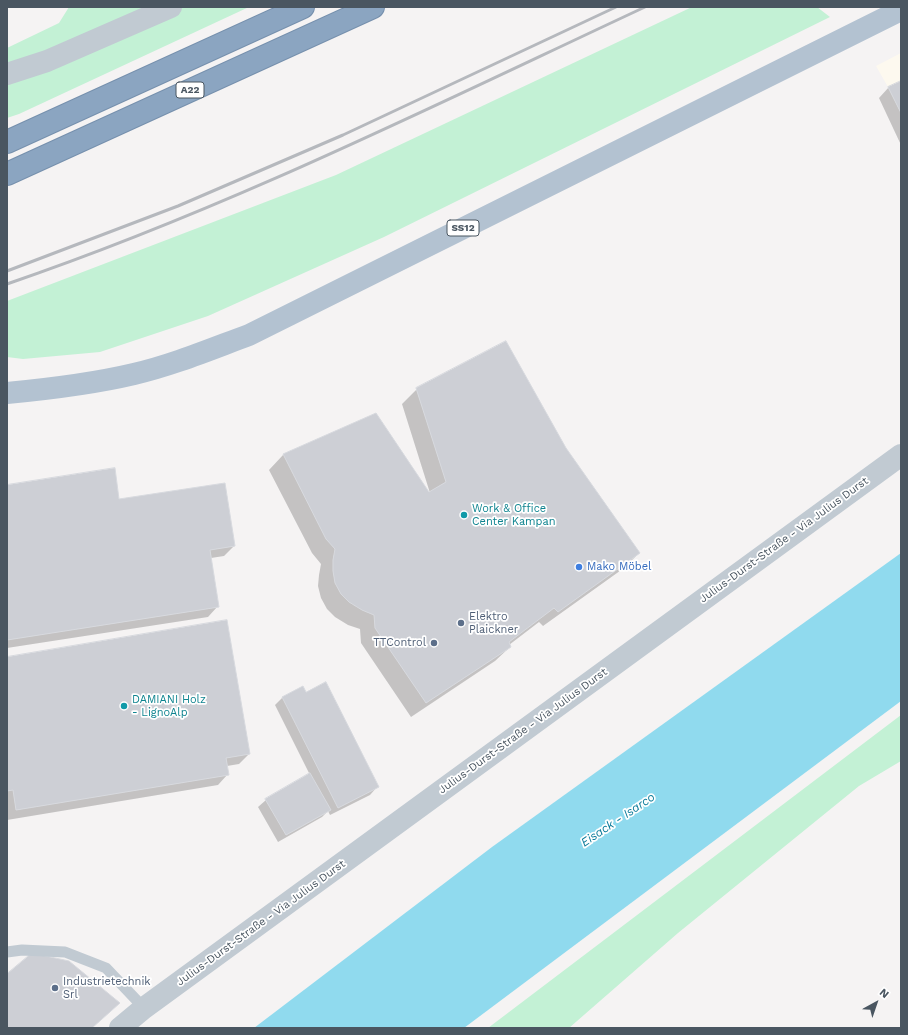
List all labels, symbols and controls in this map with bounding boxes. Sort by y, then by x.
road number: A22 [176,82,204,98]
road number: SS12 [447,220,479,236]
street label: Julius-Durst-Straße - Via Julius Durst [697,474,871,606]
place label: Work & Office Center Kampan [472,502,556,528]
marker: Work & Office Center Kampan [459,510,469,520]
place label: Mako Möbel [587,560,651,574]
marker: Mako Möbel [574,562,584,572]
place label: Elektro Plaickner [469,610,518,636]
marker: Elektro Plaickner [456,618,466,628]
place label: TTControl [373,636,426,650]
marker: TTControl [429,638,439,648]
street label: Julius-Durst-Straße - Via Julius Durst [436,665,610,797]
place label: DAMIANI Holz - LignoAlp [132,693,206,719]
marker: DAMIANI Holz - LignoAlp [119,701,129,711]
water label: Eisack - Isarco [578,790,658,850]
street label: Julius-Durst-Straße - Via Julius Durst [174,857,348,989]
place label: Industrietechnik Srl [63,975,151,1001]
marker: Industrietechnik Srl [50,983,60,993]
north arrow [856,983,896,1023]
text: N [877,986,891,1001]

